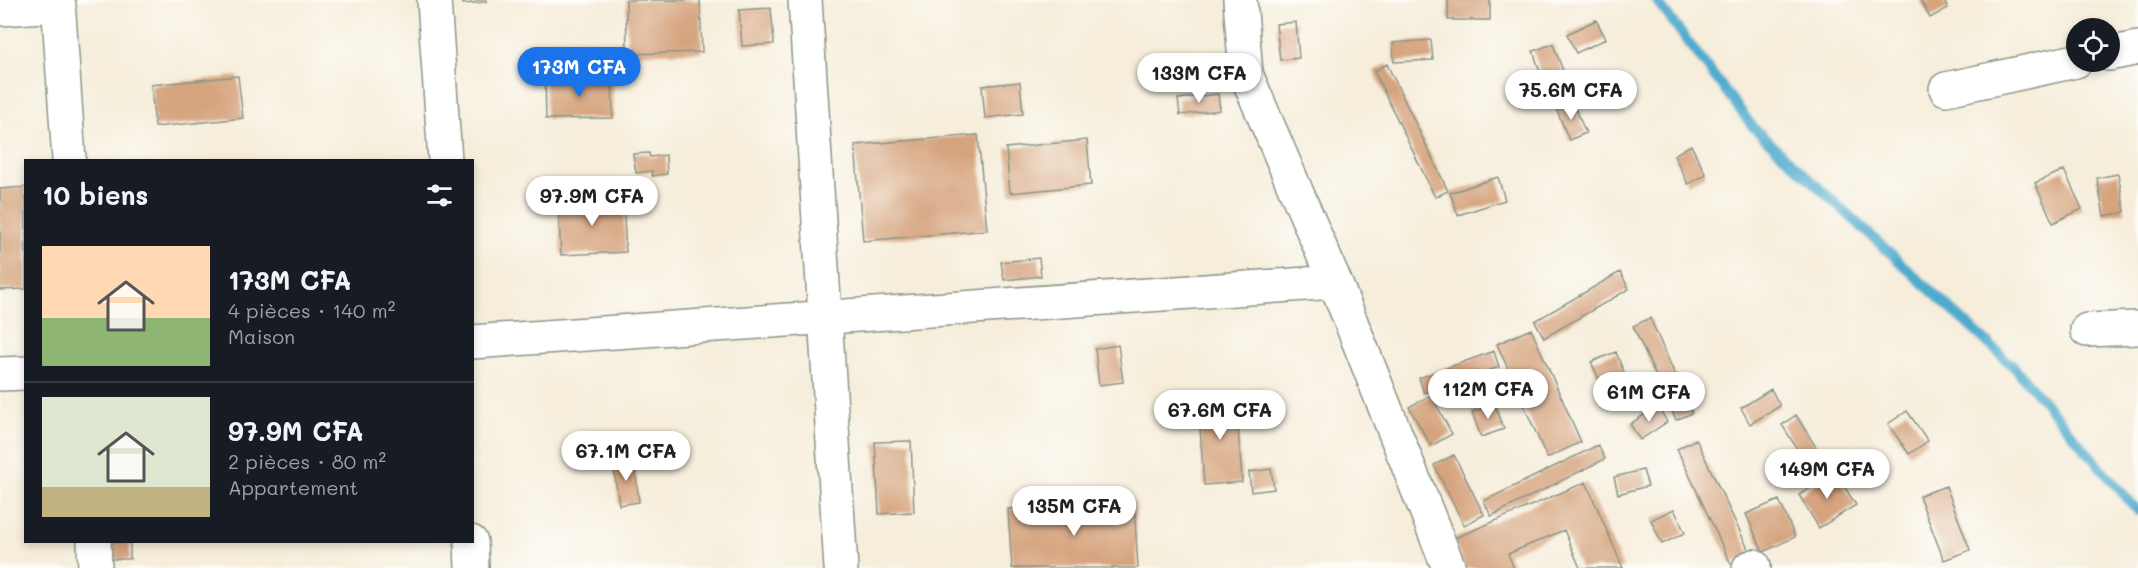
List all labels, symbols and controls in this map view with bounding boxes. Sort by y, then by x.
map controls [2066,18,2120,72]
button: locate [2066,18,2120,72]
pin: 173M CFA [517,47,641,98]
text: 173M CFA [532,53,626,79]
pin: 133M CFA [1137,53,1261,104]
text: 133M CFA [1151,59,1247,85]
pin: 75.6M CFA [1502,70,1640,121]
text: 75.6M CFA [1519,76,1623,102]
pin: 97.9M CFA [523,176,661,227]
text: 10 biens [42,178,148,212]
icon: filters [423,179,456,212]
text: 97.9M CFA [540,182,644,208]
text: 173M CFA [228,263,351,297]
icon: home [90,270,162,342]
text: 4 pièces · 140 m² [228,297,395,323]
text: Maison [228,323,295,349]
pin: 112M CFA [1426,369,1550,420]
pin: 61M CFA [1594,372,1704,423]
text: 112M CFA [1442,375,1534,401]
text: 61M CFA [1607,378,1691,404]
pin: 67.6M CFA [1151,390,1289,441]
text: 67.6M CFA [1168,396,1272,422]
text: 97.9M CFA [228,414,364,448]
icon: home [90,421,162,493]
pin: 67.1M CFA [557,431,695,482]
text: 67.1M CFA [575,437,677,463]
text: 2 pièces · 80 m² [228,448,386,474]
pin: 149M CFA [1765,449,1889,500]
text: 149M CFA [1779,455,1875,481]
text: Appartement [228,474,358,500]
pin: 135M CFA [1012,486,1136,537]
text: 135M CFA [1026,492,1122,518]

